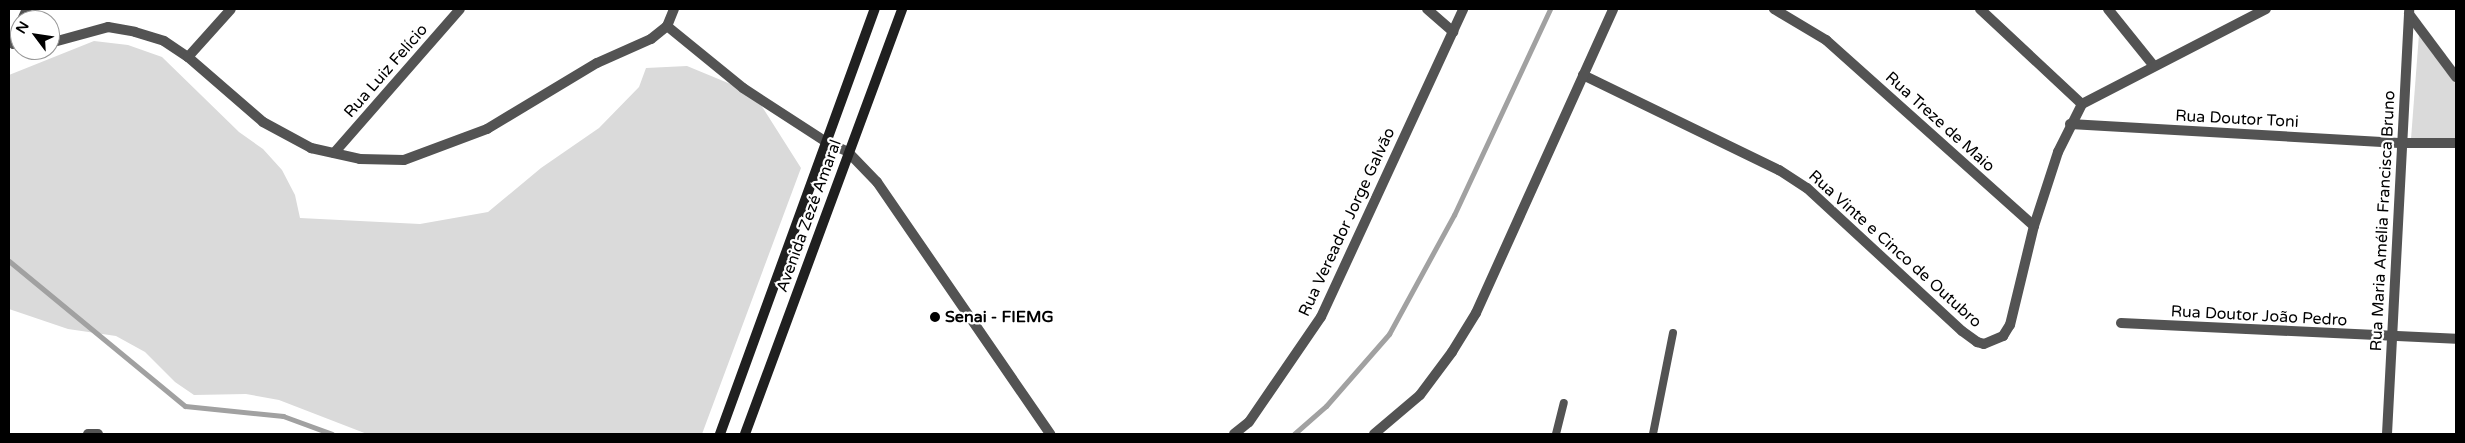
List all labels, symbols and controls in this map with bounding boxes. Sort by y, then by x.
north arrow [10,10,60,60]
text: N [12,18,33,37]
street label: Rua Luiz Felício [340,20,432,122]
street label: Rua Treze de Maio [1881,68,1999,176]
street label: Rua Maria Amélia Francisca Bruno [2367,90,2399,352]
street label: Rua Doutor Toni [2175,106,2299,132]
street label: Rua Vereador Jorge Galvão [1295,125,1399,319]
street label: Avenida Zezé Amaral [772,137,846,295]
street label: Rua Vinte e Cinco de Outubro [1805,166,1985,332]
street label: Rua Doutor João Pedro [2170,302,2348,330]
place label: Senai - FIEMG [945,307,1054,327]
marker: Senai - FIEMG [929,311,941,323]

